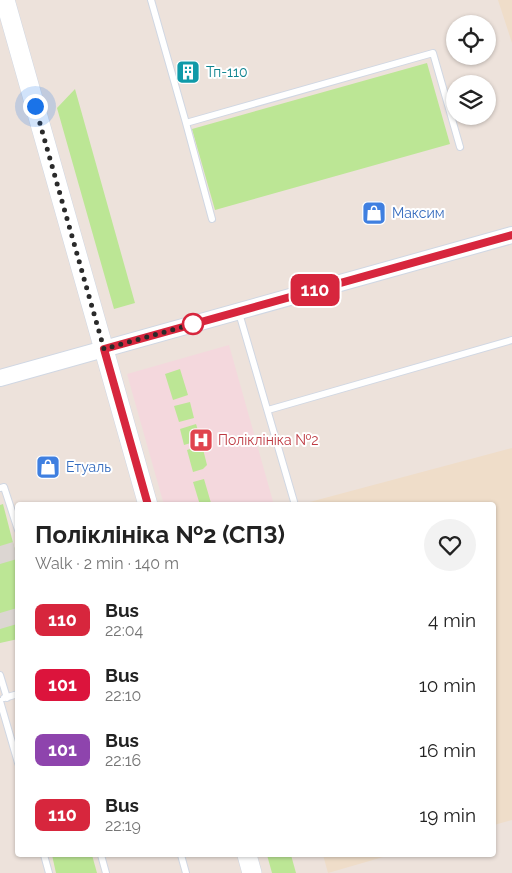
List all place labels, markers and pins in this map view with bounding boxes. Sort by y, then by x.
building icon: Тп-110 [175,59,201,85]
place label: Тп-110 [206,64,248,80]
shop icon: Максим [361,200,387,226]
place label: Максим [392,205,445,221]
unlabelled marker [182,313,204,335]
hospital icon: Поліклініка №2 [188,427,214,453]
place label: Поліклініка №2 [218,432,319,448]
shop icon: Етуаль [35,454,61,480]
place label: Етуаль [66,459,111,475]

